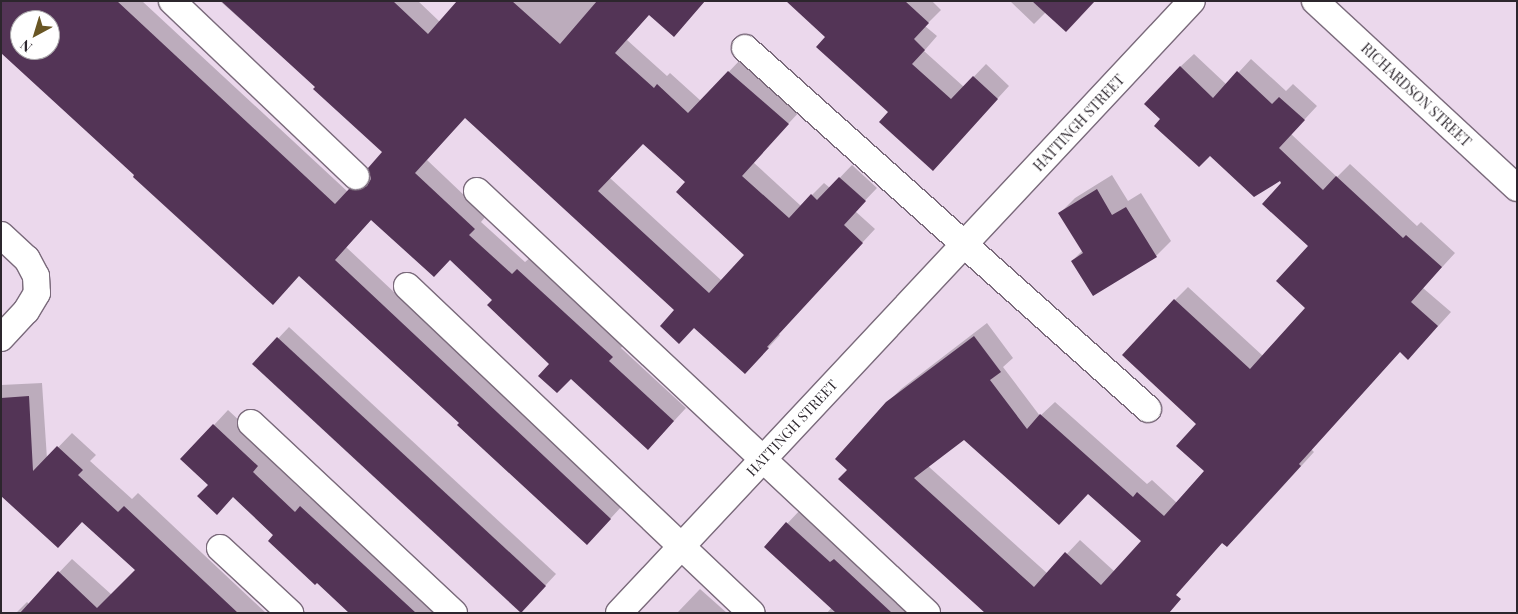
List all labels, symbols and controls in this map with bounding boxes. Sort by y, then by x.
north arrow [10,10,60,60]
text: N [16,36,36,57]
street label: RICHARDSON STREET [1358,40,1474,150]
street label: HATTINGH STREET [1030,71,1128,175]
street label: HATTINGH STREET [743,376,841,480]

